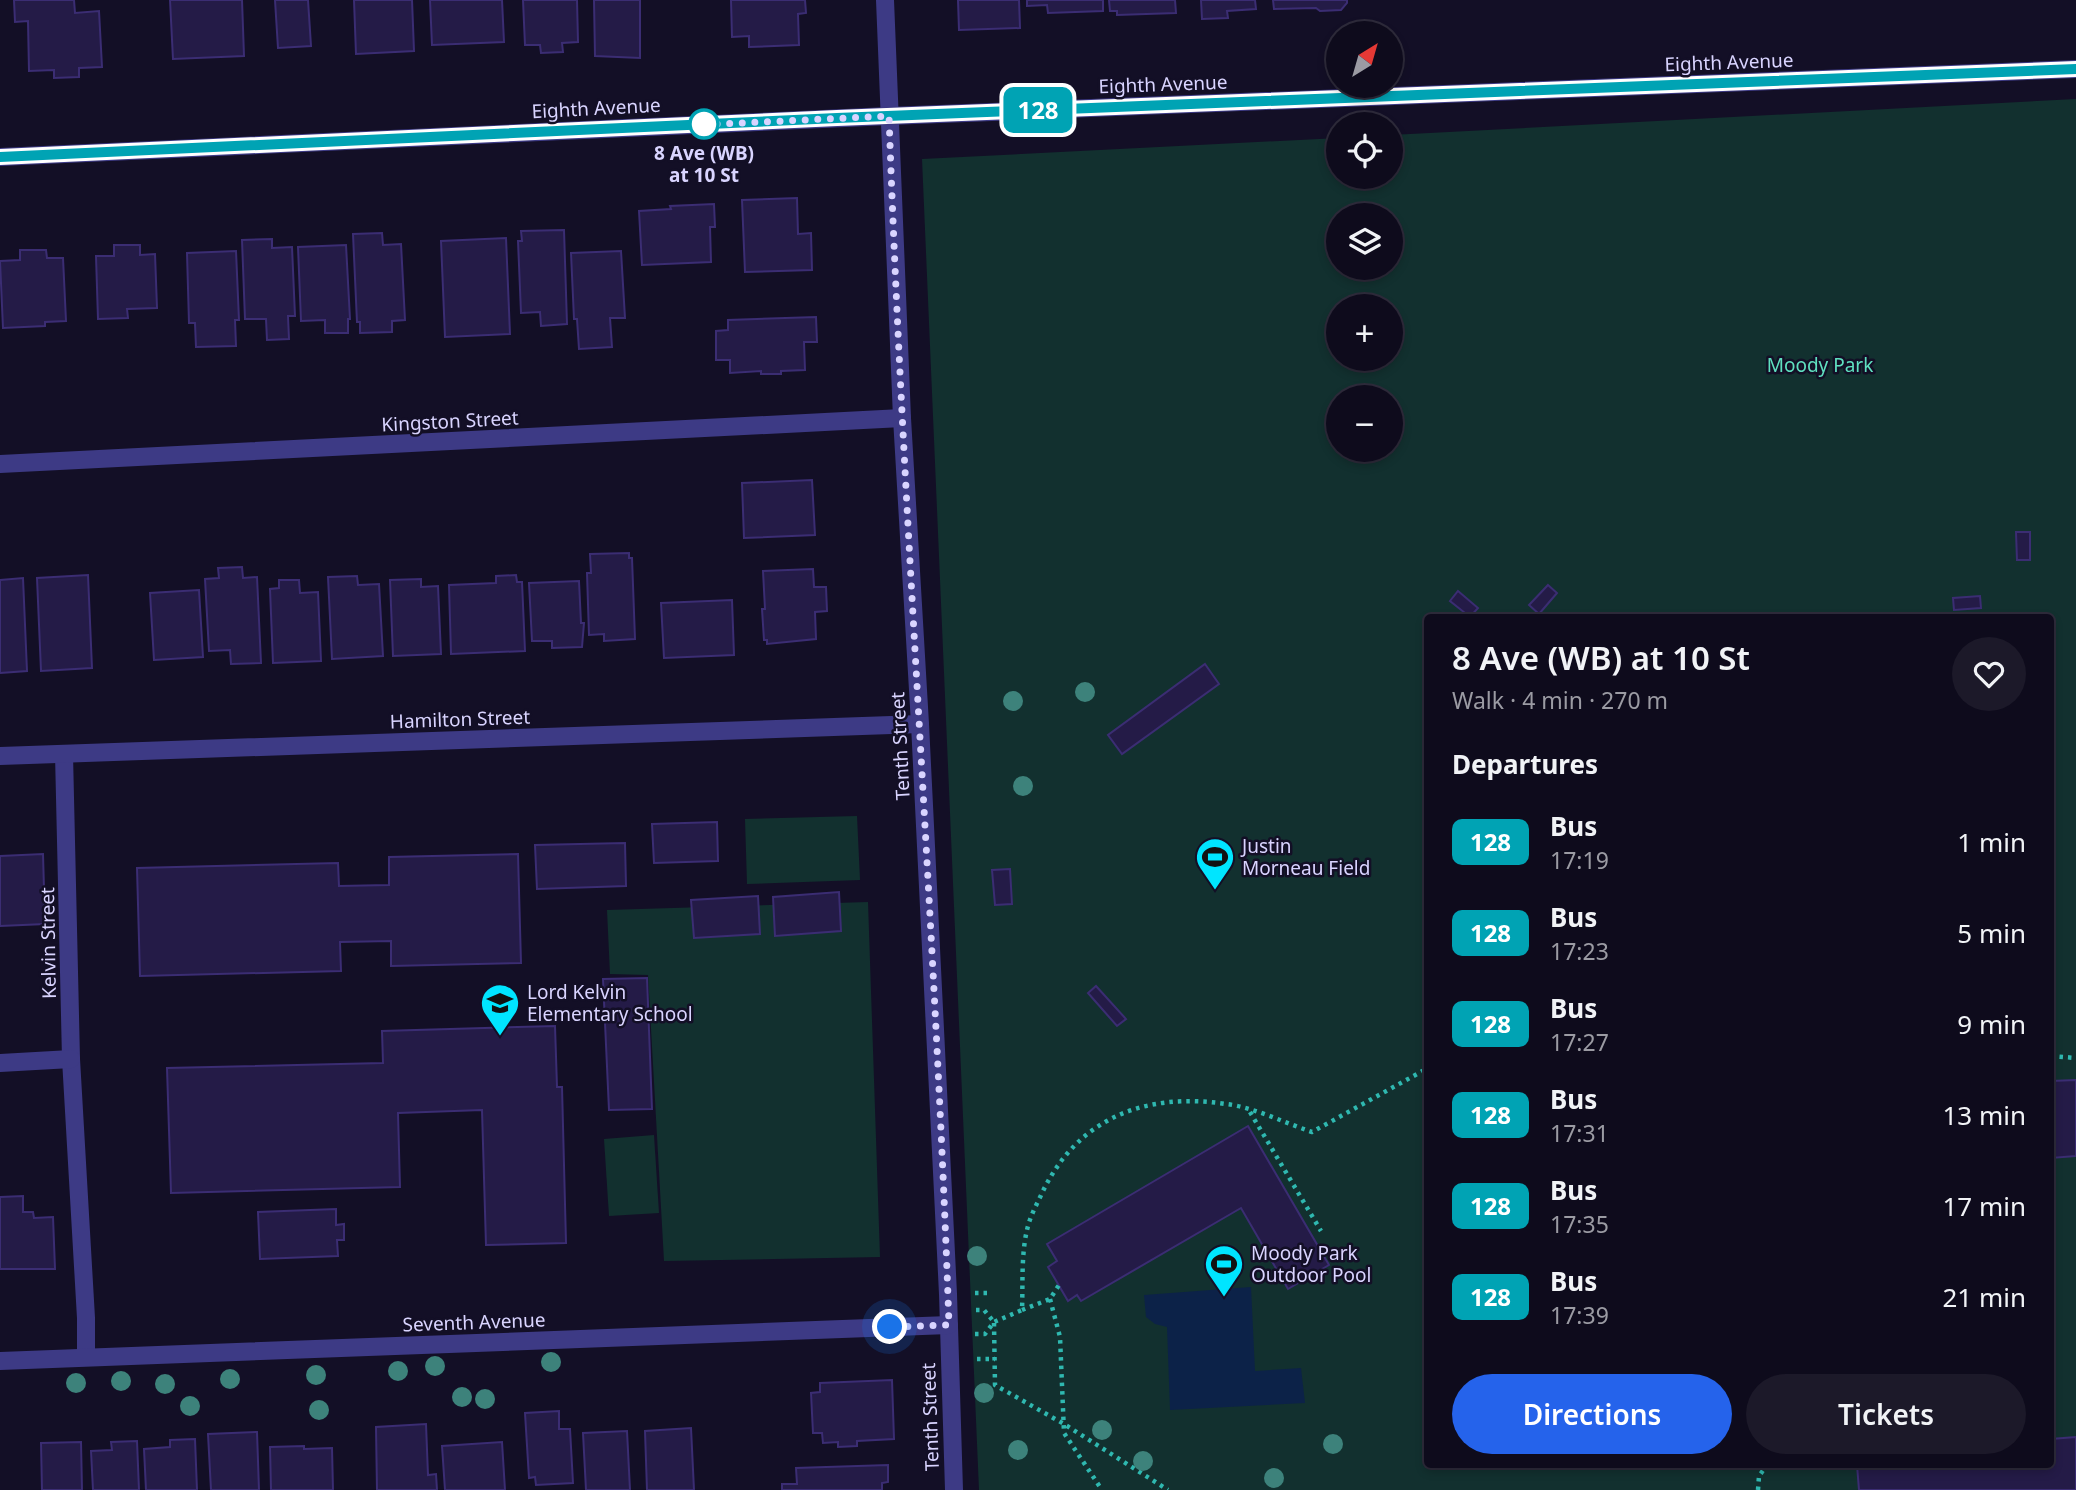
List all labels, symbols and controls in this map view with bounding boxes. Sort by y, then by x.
north arrow [1326,21,1404,98]
map controls [1326,21,1403,462]
street label: Eighth Avenue [1664,47,1794,77]
street label: Eighth Avenue [1098,69,1228,99]
line badge: 128 [998,87,1078,133]
street label: Eighth Avenue [531,92,661,124]
text: 128 [1017,93,1059,126]
marker: 8 Ave (WB) at 10 St [689,109,719,139]
button: locate [1326,112,1403,189]
place label: 8 Ave (WB) at 10 St [654,140,754,188]
button: layers [1326,203,1403,280]
button: + [1326,294,1403,371]
park label: Moody Park [1767,352,1873,378]
button: − [1326,385,1403,462]
street label: Kingston Street [381,404,519,438]
text: 8 Ave (WB) at 10 St [1452,635,1750,680]
button: heart [1952,637,2026,711]
text: Walk · 4 min · 270 m [1452,684,1668,716]
street label: Tenth Street [884,691,916,801]
street label: Hamilton Street [389,704,531,734]
text: Departures [1452,746,1598,782]
text: Bus [1550,808,1597,844]
text: 1 min [1957,824,2026,860]
text: 128 [1470,825,1511,858]
place label: Justin Morneau Field [1240,833,1370,881]
sports icon: Justin Morneau Field [1194,836,1236,891]
text: 17:19 [1550,844,1609,876]
street label: Kelvin Street [34,887,62,999]
text: Bus [1550,899,1597,935]
text: 5 min [1957,915,2026,951]
text: 128 [1470,916,1511,949]
text: 17:23 [1550,935,1609,967]
place label: Lord Kelvin Elementary School [527,979,693,1027]
school or university icon: Lord Kelvin Elementary School [479,982,521,1037]
text: Bus [1550,990,1597,1026]
text: 9 min [1957,1006,2026,1042]
text: 128 [1470,1007,1511,1040]
text: 17:27 [1550,1026,1609,1058]
text: Bus [1550,1081,1597,1117]
text: 13 min [1942,1097,2026,1133]
text: 128 [1470,1098,1511,1131]
text: 17:31 [1550,1117,1609,1149]
text: Bus [1550,1172,1597,1208]
text: 17 min [1942,1188,2026,1224]
text: 128 [1470,1189,1511,1222]
text: 17:35 [1550,1208,1609,1240]
place label: Moody Park Outdoor Pool [1251,1240,1371,1288]
sports icon: Moody Park Outdoor Pool [1203,1243,1245,1298]
text: Bus [1550,1263,1597,1299]
text: 21 min [1942,1279,2026,1315]
text: 128 [1470,1280,1511,1313]
text: 17:39 [1550,1299,1609,1331]
street label: Seventh Avenue [402,1307,546,1337]
your location [872,1309,907,1344]
street label: Tenth Street [915,1362,945,1472]
button: Directions [1452,1374,1732,1454]
button: Tickets [1746,1374,2026,1454]

